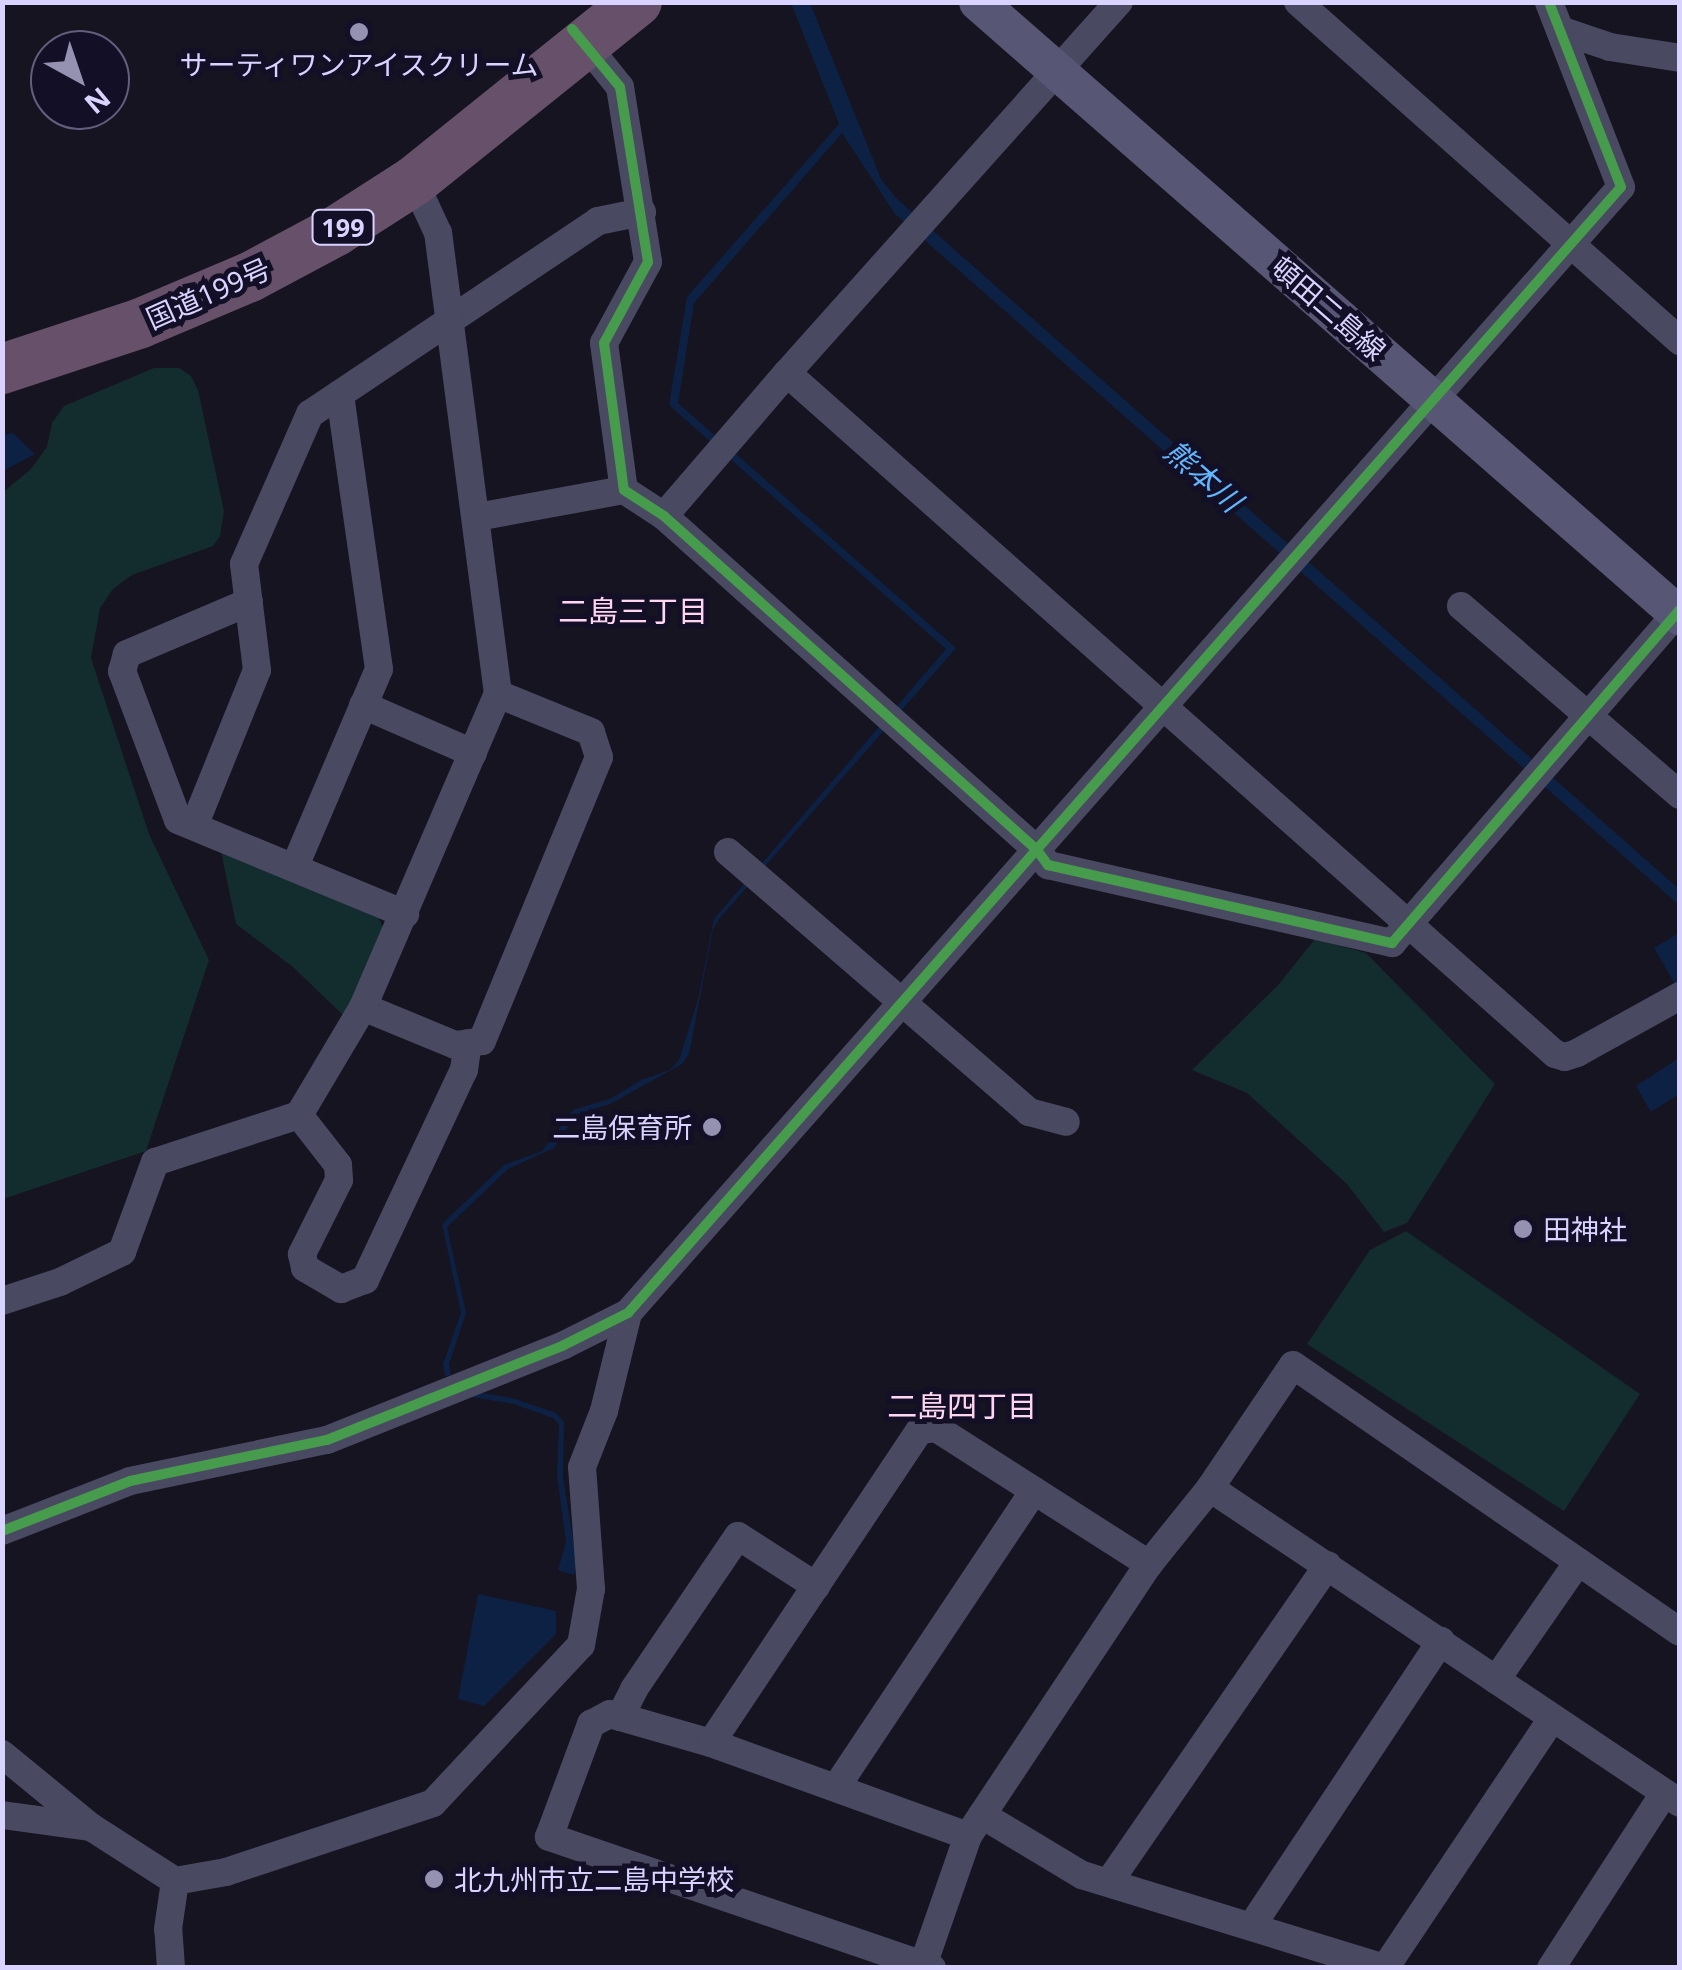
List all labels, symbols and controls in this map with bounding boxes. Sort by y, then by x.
marker: サーティワンアイスクリーム [348,21,370,43]
north arrow [30,30,130,130]
place label: サーティワンアイスクリーム [177,47,541,81]
text: N [77,80,119,123]
road number: 199 [310,207,376,247]
street label: 頓田二島線 [1265,249,1393,367]
street label: 国道199号 [141,251,275,335]
water label: 熊本川 [1157,433,1249,519]
district label: 二島三丁目 [558,593,708,629]
place label: 二島保育所 [552,1110,692,1144]
marker: 二島保育所 [701,1116,723,1138]
place label: 田神社 [1543,1212,1627,1246]
marker: 田神社 [1512,1218,1534,1240]
district label: 二島四丁目 [887,1388,1037,1424]
place label: 北九州市立二島中学校 [454,1862,734,1896]
marker: 北九州市立二島中学校 [423,1868,445,1890]

